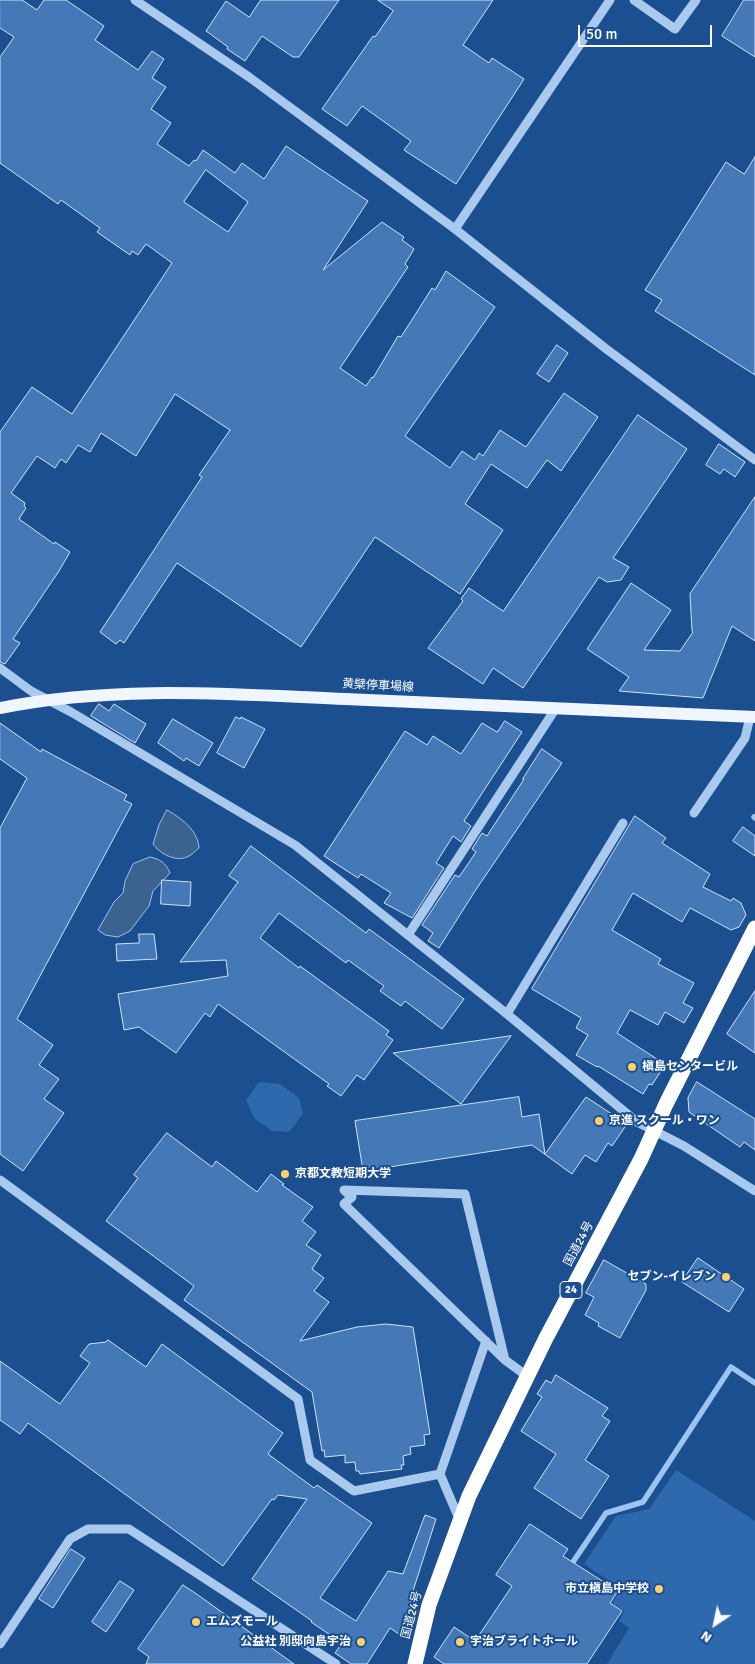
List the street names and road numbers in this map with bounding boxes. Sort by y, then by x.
street label: 黄檗停車場線 [342,677,414,695]
street label: 国道24号 [561,1219,597,1269]
road number: 24 [560,1282,582,1298]
street label: 国道24号 [399,1589,425,1641]

